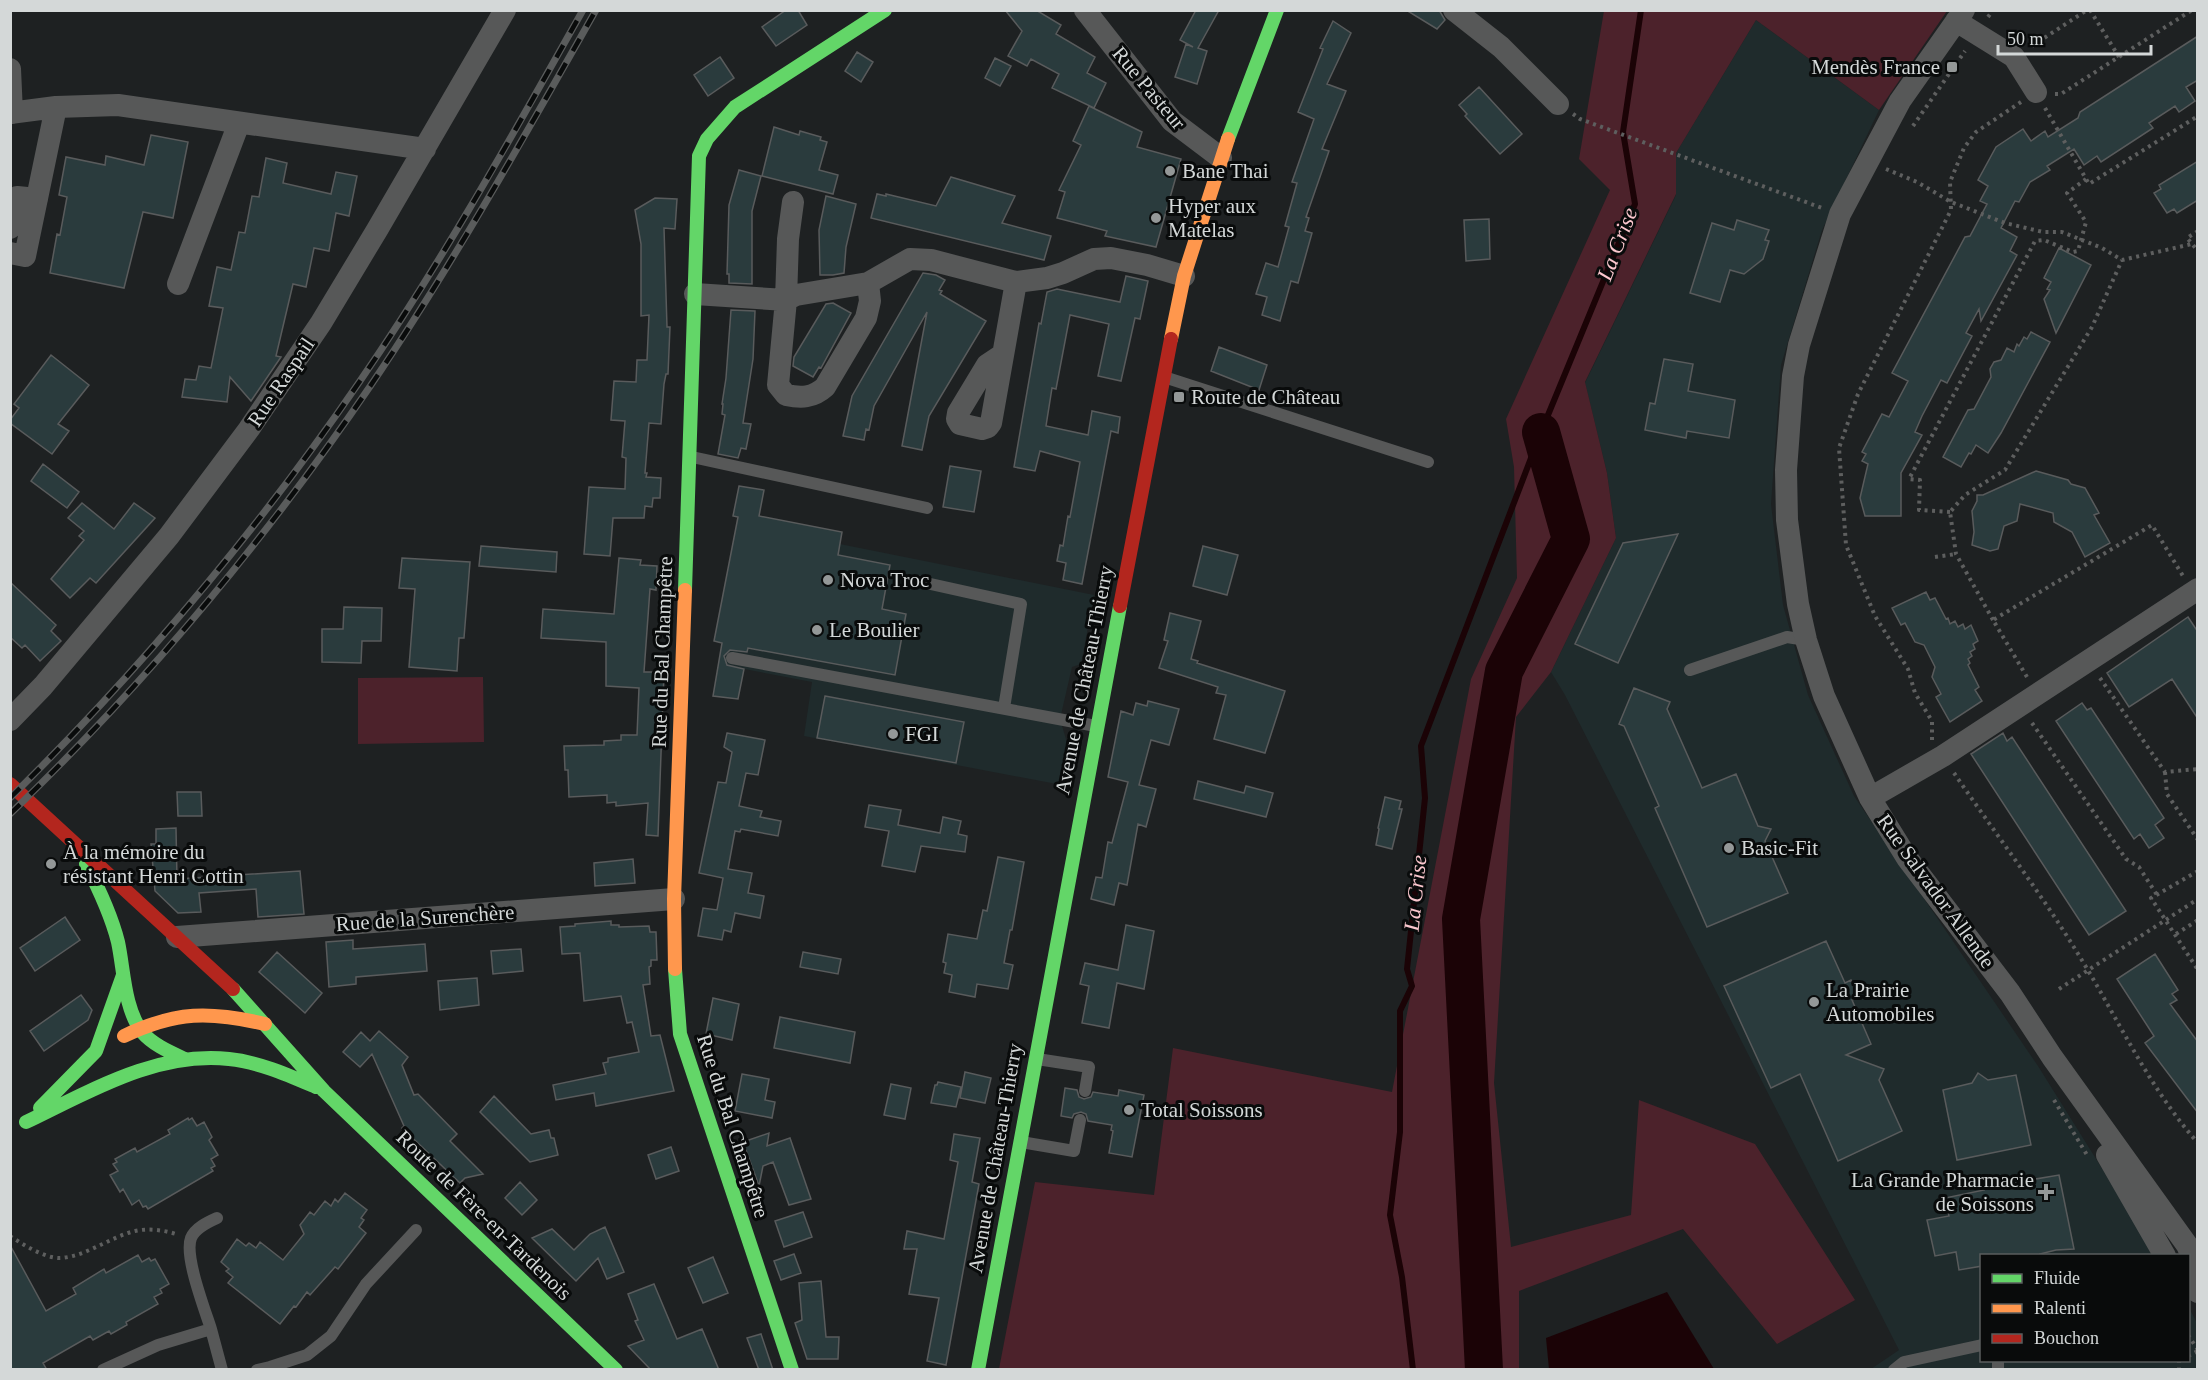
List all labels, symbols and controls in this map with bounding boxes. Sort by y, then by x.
scale bar [1998,18,2151,56]
text: 50 m [2007,29,2044,49]
street label: Rue Pasteur [1107,42,1191,134]
place label: Mendès France [1811,55,1940,79]
marker: Mendès France [1945,60,1959,74]
place label: Bane Thai [1182,159,1269,183]
marker: Bane Thai [1163,164,1177,178]
place label: Hyper aux Matelas [1168,194,1257,242]
water label: La Crise [1591,204,1642,285]
marker: Hyper aux Matelas [1149,211,1163,225]
street label: Rue Raspail [243,333,320,431]
place label: Route de Château [1191,385,1341,409]
marker: Route de Château [1172,390,1186,404]
street label: Rue du Bal Champêtre [647,556,677,748]
street label: Avenue de Château-Thierry [1050,563,1118,797]
place label: Nova Troc [840,568,929,592]
marker: Nova Troc [821,573,835,587]
place label: Le Boulier [829,618,919,642]
marker: Le Boulier [810,623,824,637]
place label: FGI [905,722,939,746]
marker: FGI [886,727,900,741]
street label: Rue Salvador Allende [1872,809,2000,973]
place label: Basic-Fit [1741,836,1818,860]
place label: À la mémoire du résistant Henri Cottin [63,840,244,888]
marker: Basic-Fit [1722,841,1736,855]
water label: La Crise [1398,853,1431,933]
marker: À la mémoire du résistant Henri Cottin [44,857,58,871]
street label: Rue de la Surenchère [335,900,515,936]
place label: La Prairie Automobiles [1826,978,1935,1026]
marker: La Prairie Automobiles [1807,995,1821,1009]
street label: Rue du Bal Champêtre [692,1031,774,1221]
street label: Avenue de Château-Thierry [963,1041,1027,1275]
place label: Total Soissons [1141,1098,1263,1122]
marker: Total Soissons [1122,1103,1136,1117]
street label: Route de Fère-en-Tardenois [391,1125,577,1305]
place label: La Grande Pharmacie de Soissons [1851,1168,2034,1216]
marker: La Grande Pharmacie de Soissons [2039,1185,2053,1199]
legend [1980,1254,2190,1362]
text: Fluide [2034,1268,2080,1288]
text: Ralenti [2034,1298,2086,1318]
text: Bouchon [2034,1328,2099,1348]

